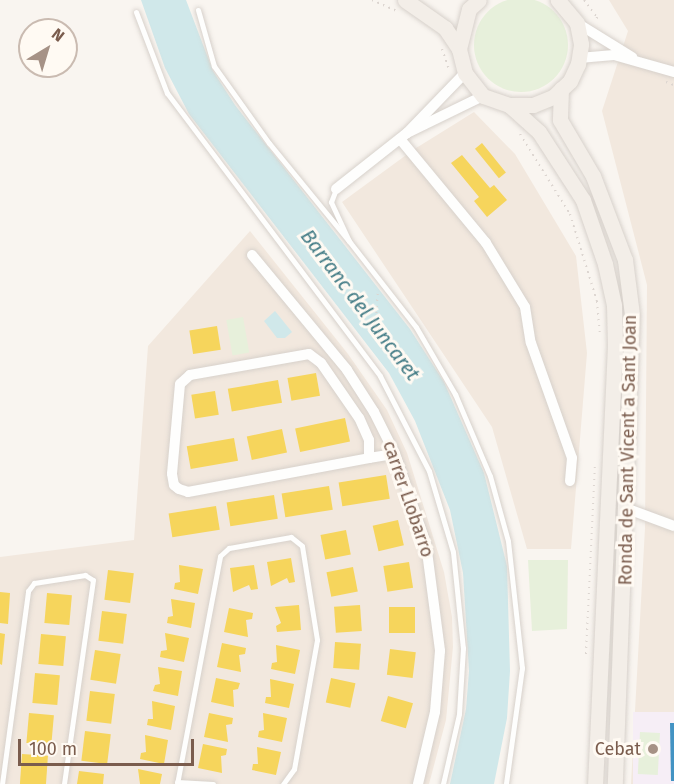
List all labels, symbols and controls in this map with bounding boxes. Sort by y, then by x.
north arrow [18,18,78,78]
text: N [48,24,68,46]
water label: Barranc del Juncaret [295,225,425,385]
street label: Ronda de Sant Vicent a Sant Joan [615,314,641,586]
street label: carrer Llobarro [378,438,438,560]
scale bar [21,727,196,765]
text: 100 m [29,738,77,760]
place label: Cebat [595,738,641,760]
marker: Cebat [646,742,660,756]

